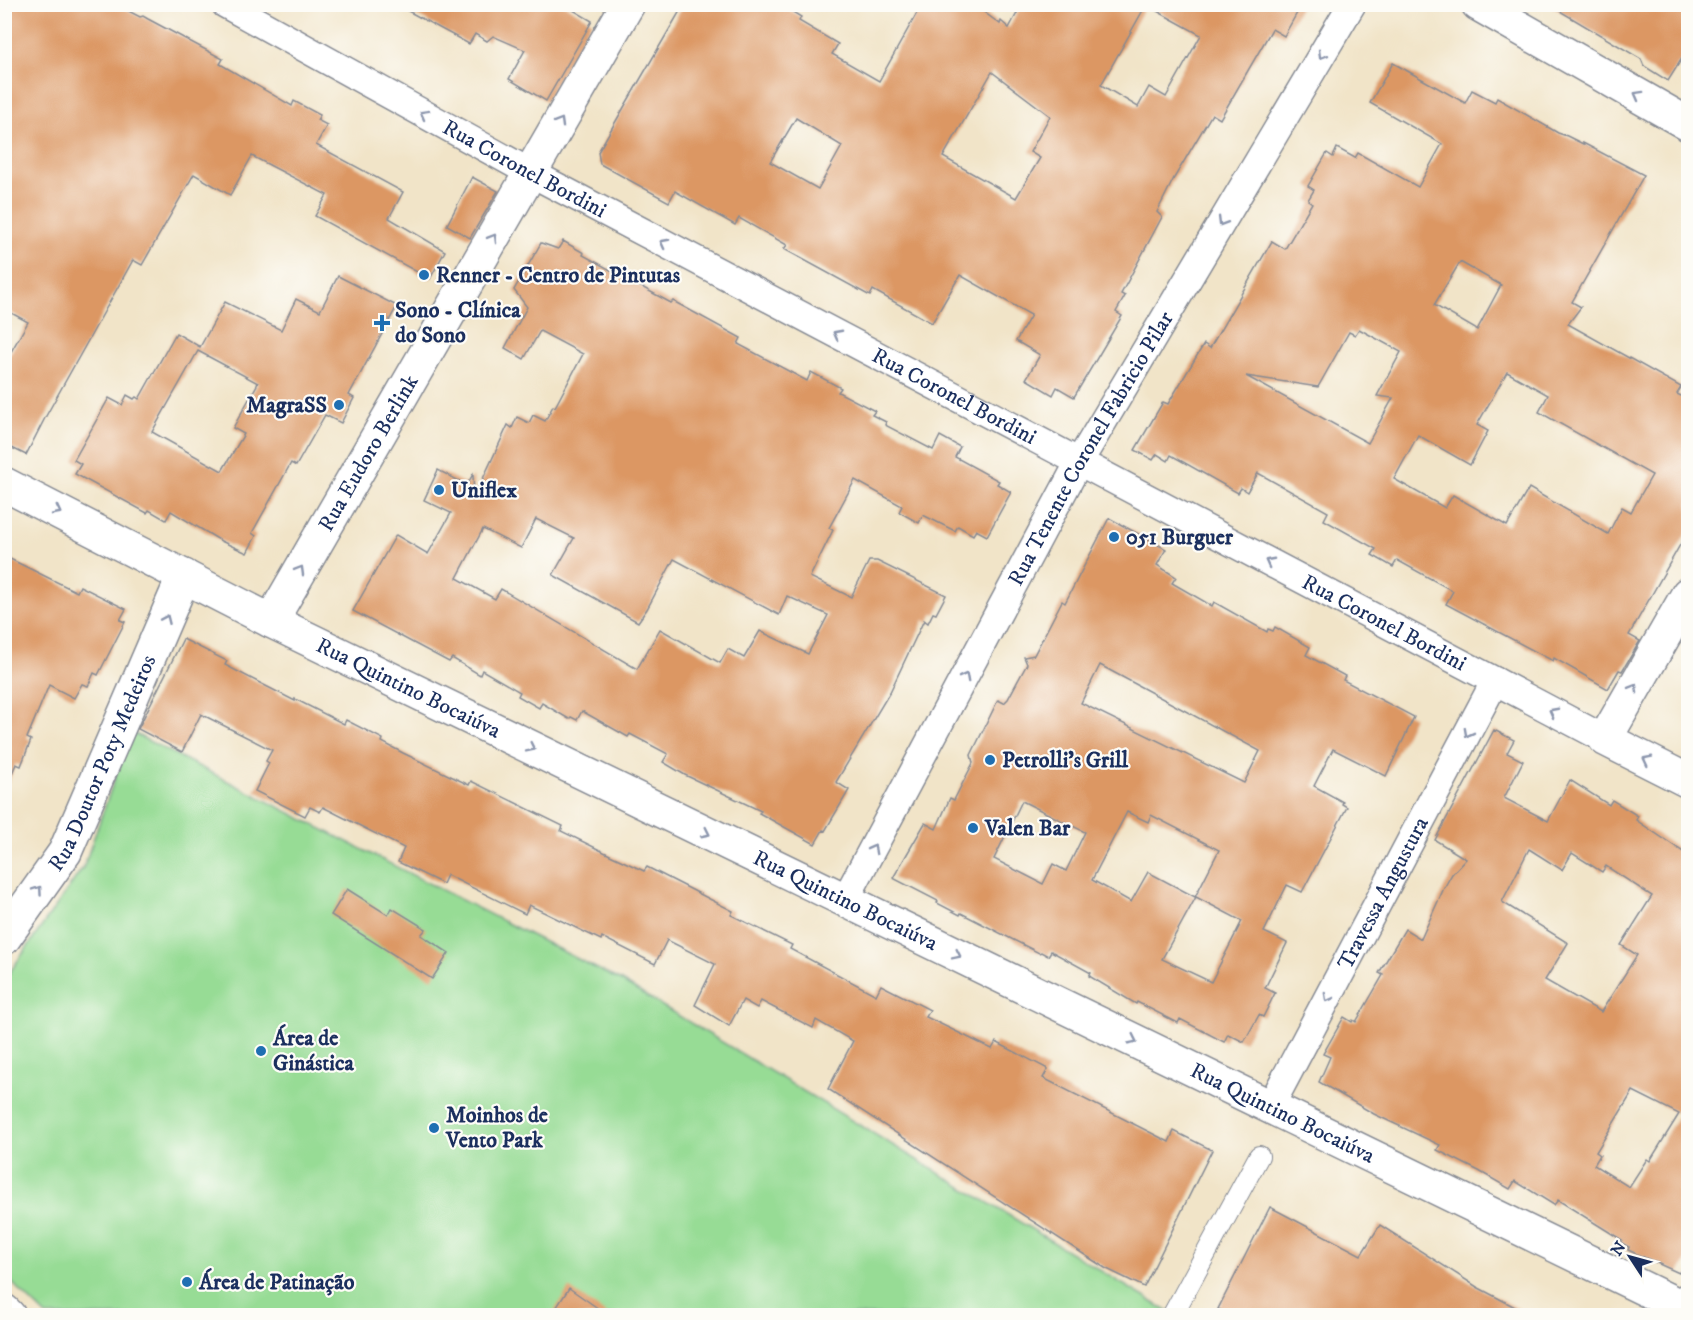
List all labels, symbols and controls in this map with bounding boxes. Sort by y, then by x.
one-way arrow [1318,49,1330,59]
one-way arrow [1633,91,1644,102]
one-way arrow [420,110,431,121]
street label: Rua Coronel Bordini [438,114,611,224]
one-way arrow [553,118,564,128]
one-way arrow [1218,216,1230,226]
one-way arrow [485,234,497,244]
one-way arrow [660,239,671,250]
place label: Renner - Centro de Pintutas [436,262,681,289]
marker: Renner - Centro de Pintutas [417,268,431,282]
place label: Sono - Clínica do Sono [395,297,521,349]
street label: Rua Tenente Coronel Fabricio Pilar [1002,306,1180,590]
marker: Sono - Clínica do Sono [373,314,391,332]
one-way arrow [833,330,843,341]
street label: Rua Coronel Bordini [867,342,1041,450]
street label: Rua Eudoro Berlink [312,370,424,536]
place label: MagraSS [246,392,327,419]
marker: MagraSS [332,398,346,412]
place label: Uniflex [451,477,517,504]
marker: Uniflex [432,483,446,497]
one-way arrow [50,504,61,515]
place label: 051 Burguer [1126,524,1234,551]
marker: 051 Burguer [1107,530,1121,544]
one-way arrow [1265,558,1276,569]
one-way arrow [293,566,304,577]
street label: Rua Coronel Bordini [1297,568,1471,677]
one-way arrow [158,615,170,626]
street label: Rua Quintino Bocaiúva [312,632,506,744]
street label: Rua Doutor Poty Medeiros [42,651,162,876]
one-way arrow [958,672,969,683]
one-way arrow [1627,684,1639,694]
one-way arrow [1549,707,1560,719]
one-way arrow [1464,726,1475,737]
one-way arrow [525,740,536,752]
place label: Petrolli's Grill [1002,747,1129,774]
marker: Petrolli's Grill [983,753,997,767]
one-way arrow [1642,756,1653,767]
street label: Travessa Angustura [1332,811,1435,974]
place label: Valen Bar [984,815,1071,842]
marker: Valen Bar [966,821,980,835]
one-way arrow [700,825,711,837]
street label: Rua Quintino Bocaiúva [749,844,943,957]
one-way arrow [866,844,877,855]
one-way arrow [31,886,42,897]
one-way arrow [951,947,962,959]
one-way arrow [1324,992,1335,1002]
place label: Área de Ginástica [272,1024,354,1077]
one-way arrow [1126,1032,1137,1044]
marker: Área de Ginástica [254,1044,268,1058]
street label: Rua Quintino Bocaiúva [1186,1057,1380,1169]
place label: Moinhos de Vento Park [445,1102,548,1154]
marker: Moinhos de Vento Park [427,1121,441,1135]
north arrow [1600,1227,1660,1287]
text: N [1607,1238,1631,1260]
place label: Área de Patinação [198,1268,355,1296]
marker: Área de Patinação [180,1275,194,1289]

